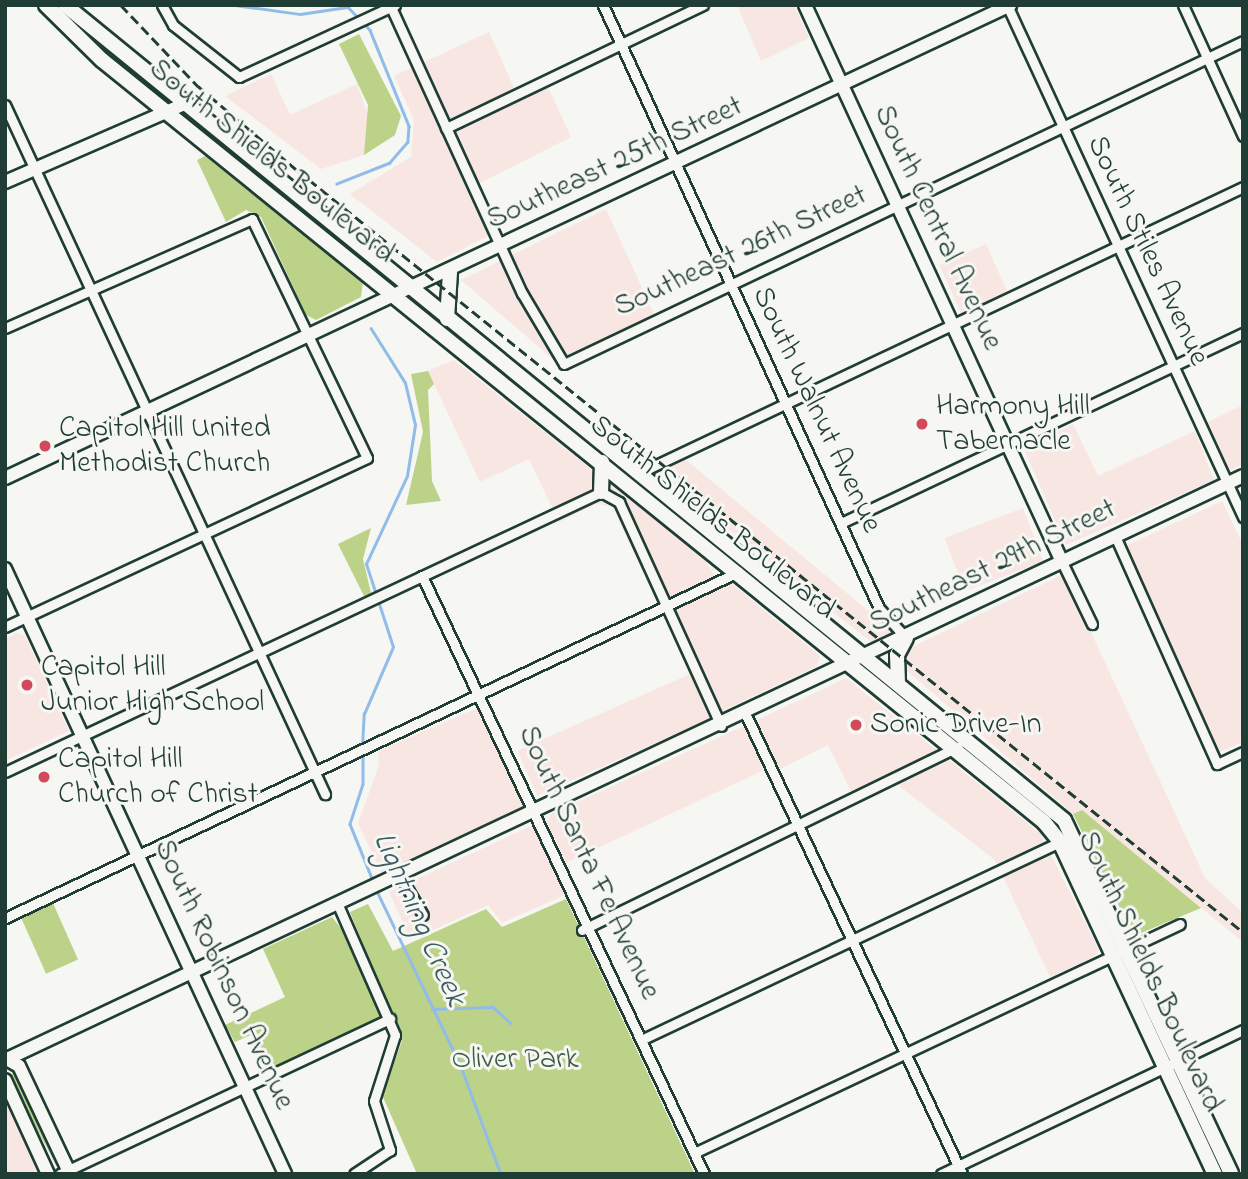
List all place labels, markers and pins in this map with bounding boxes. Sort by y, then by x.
place label: Harmony Hill Tabernacle [936,389,1090,460]
place label: Capitol Hill United Methodist Church [59,411,271,481]
marker: Harmony Hill Tabernacle [914,416,930,432]
marker: Capitol Hill United Methodist Church [37,438,53,454]
place label: Capitol Hill Junior High School [41,650,264,720]
marker: Capitol Hill Junior High School [19,677,35,693]
place label: Sonic Drive-In [870,707,1042,743]
marker: Sonic Drive-In [848,717,864,733]
place label: Capitol Hill Church of Christ [58,742,258,812]
marker: Capitol Hill Church of Christ [36,769,52,785]

